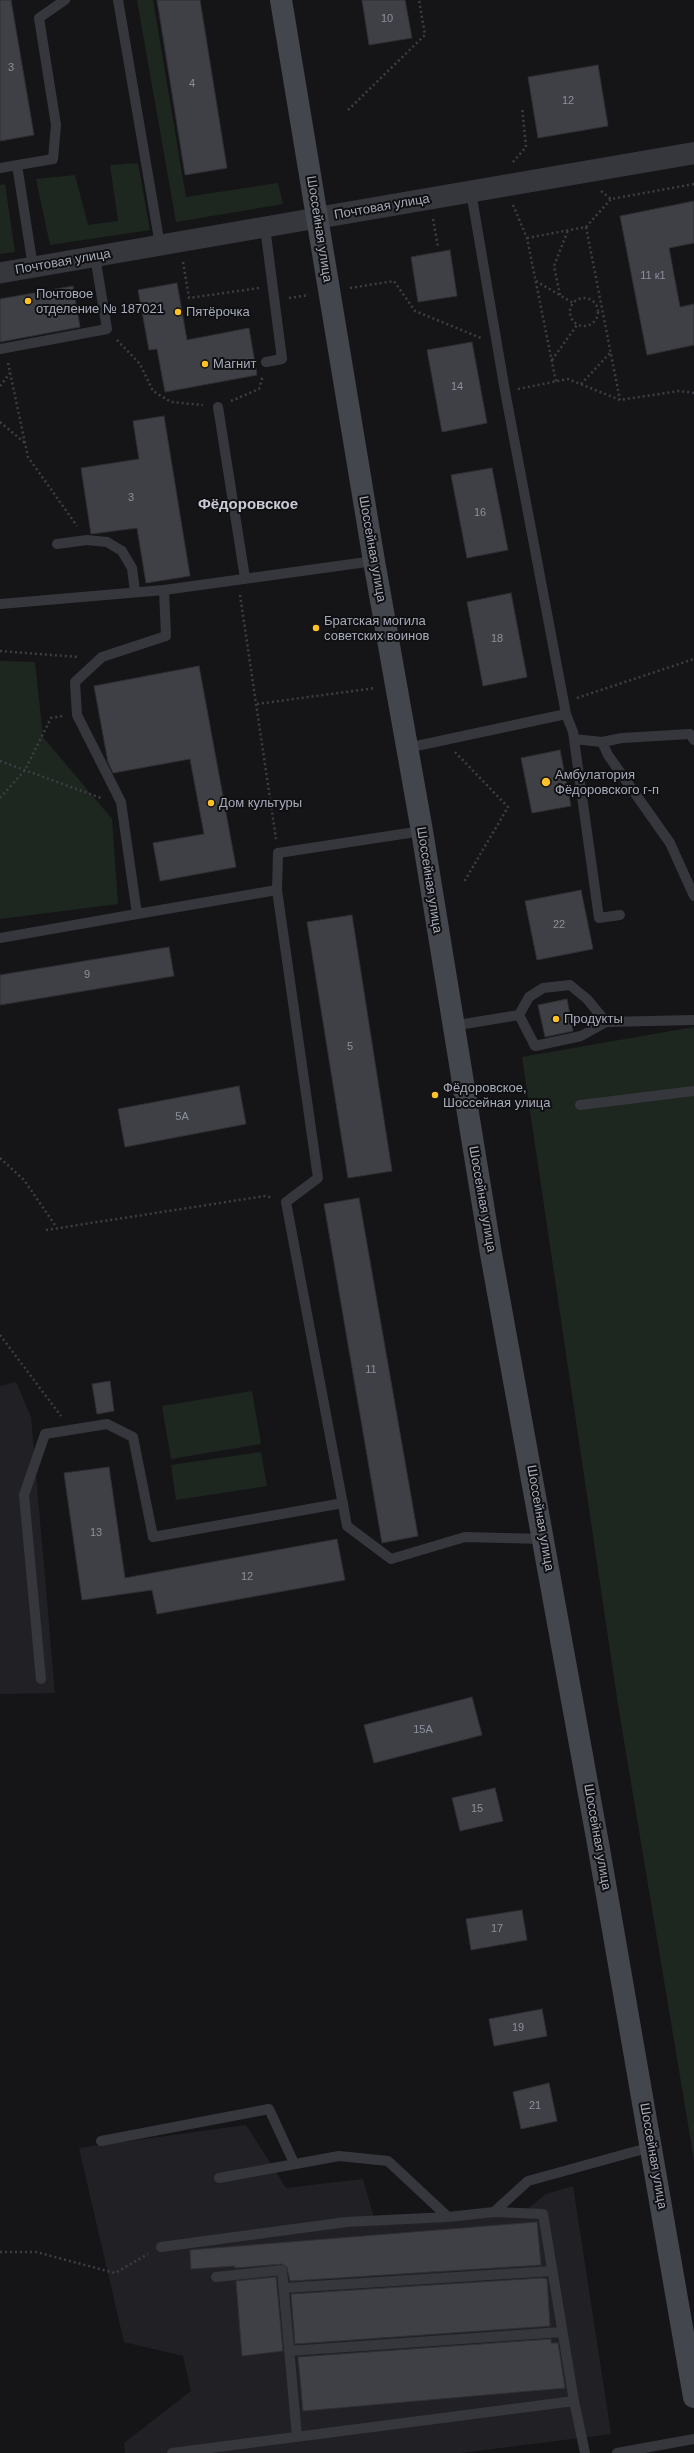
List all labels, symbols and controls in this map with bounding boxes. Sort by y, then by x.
house number: 10 [381,12,393,26]
house number: 3 [8,61,14,75]
house number: 4 [189,77,195,91]
house number: 12 [562,94,574,108]
street label: Шоссейная улица [303,175,335,283]
street label: Почтовая улица [333,191,431,223]
street label: Почтовая улица [14,246,112,278]
house number: 11 к1 [640,269,666,283]
place label: Почтовое отделение № 187021 [36,286,164,317]
marker: Почтовое отделение № 187021 [23,296,33,306]
place label: Пятёрочка [186,304,250,320]
marker: Пятёрочка [173,307,183,317]
place label: Магнит [213,356,256,372]
marker: Магнит [200,359,210,369]
house number: 14 [451,380,463,394]
house number: 3 [128,491,134,505]
street label: Шоссейная улица [355,495,389,603]
district label: Фёдоровское [198,496,298,514]
house number: 16 [474,506,486,520]
place label: Братская могила советских воинов [324,613,429,644]
marker: Братская могила советских воинов [311,623,321,633]
house number: 18 [491,632,503,646]
place label: Амбулатория Фёдоровского г-п [555,767,659,798]
marker: Амбулатория Фёдоровского г-п [540,776,552,788]
place label: Дом культуры [219,795,302,811]
marker: Дом культуры [206,798,216,808]
street label: Шоссейная улица [413,826,445,934]
house number: 22 [553,918,565,932]
house number: 9 [84,968,90,982]
place label: Продукты [564,1011,623,1027]
marker: Продукты [551,1014,561,1024]
house number: 5 [347,1040,353,1054]
place label: Фёдоровское, Шоссейная улица [443,1080,550,1111]
marker: Фёдоровское, Шоссейная улица [430,1090,440,1100]
house number: 5А [175,1110,189,1124]
street label: Шоссейная улица [465,1145,499,1253]
house number: 11 [365,1363,377,1377]
street label: Шоссейная улица [523,1464,557,1572]
house number: 13 [90,1526,102,1540]
house number: 12 [241,1570,253,1584]
house number: 15А [413,1723,433,1737]
street label: Шоссейная улица [580,1783,614,1891]
house number: 15 [471,1802,483,1816]
house number: 17 [491,1922,503,1936]
house number: 19 [512,2021,524,2035]
house number: 21 [529,2099,541,2113]
street label: Шоссейная улица [636,2102,670,2210]

